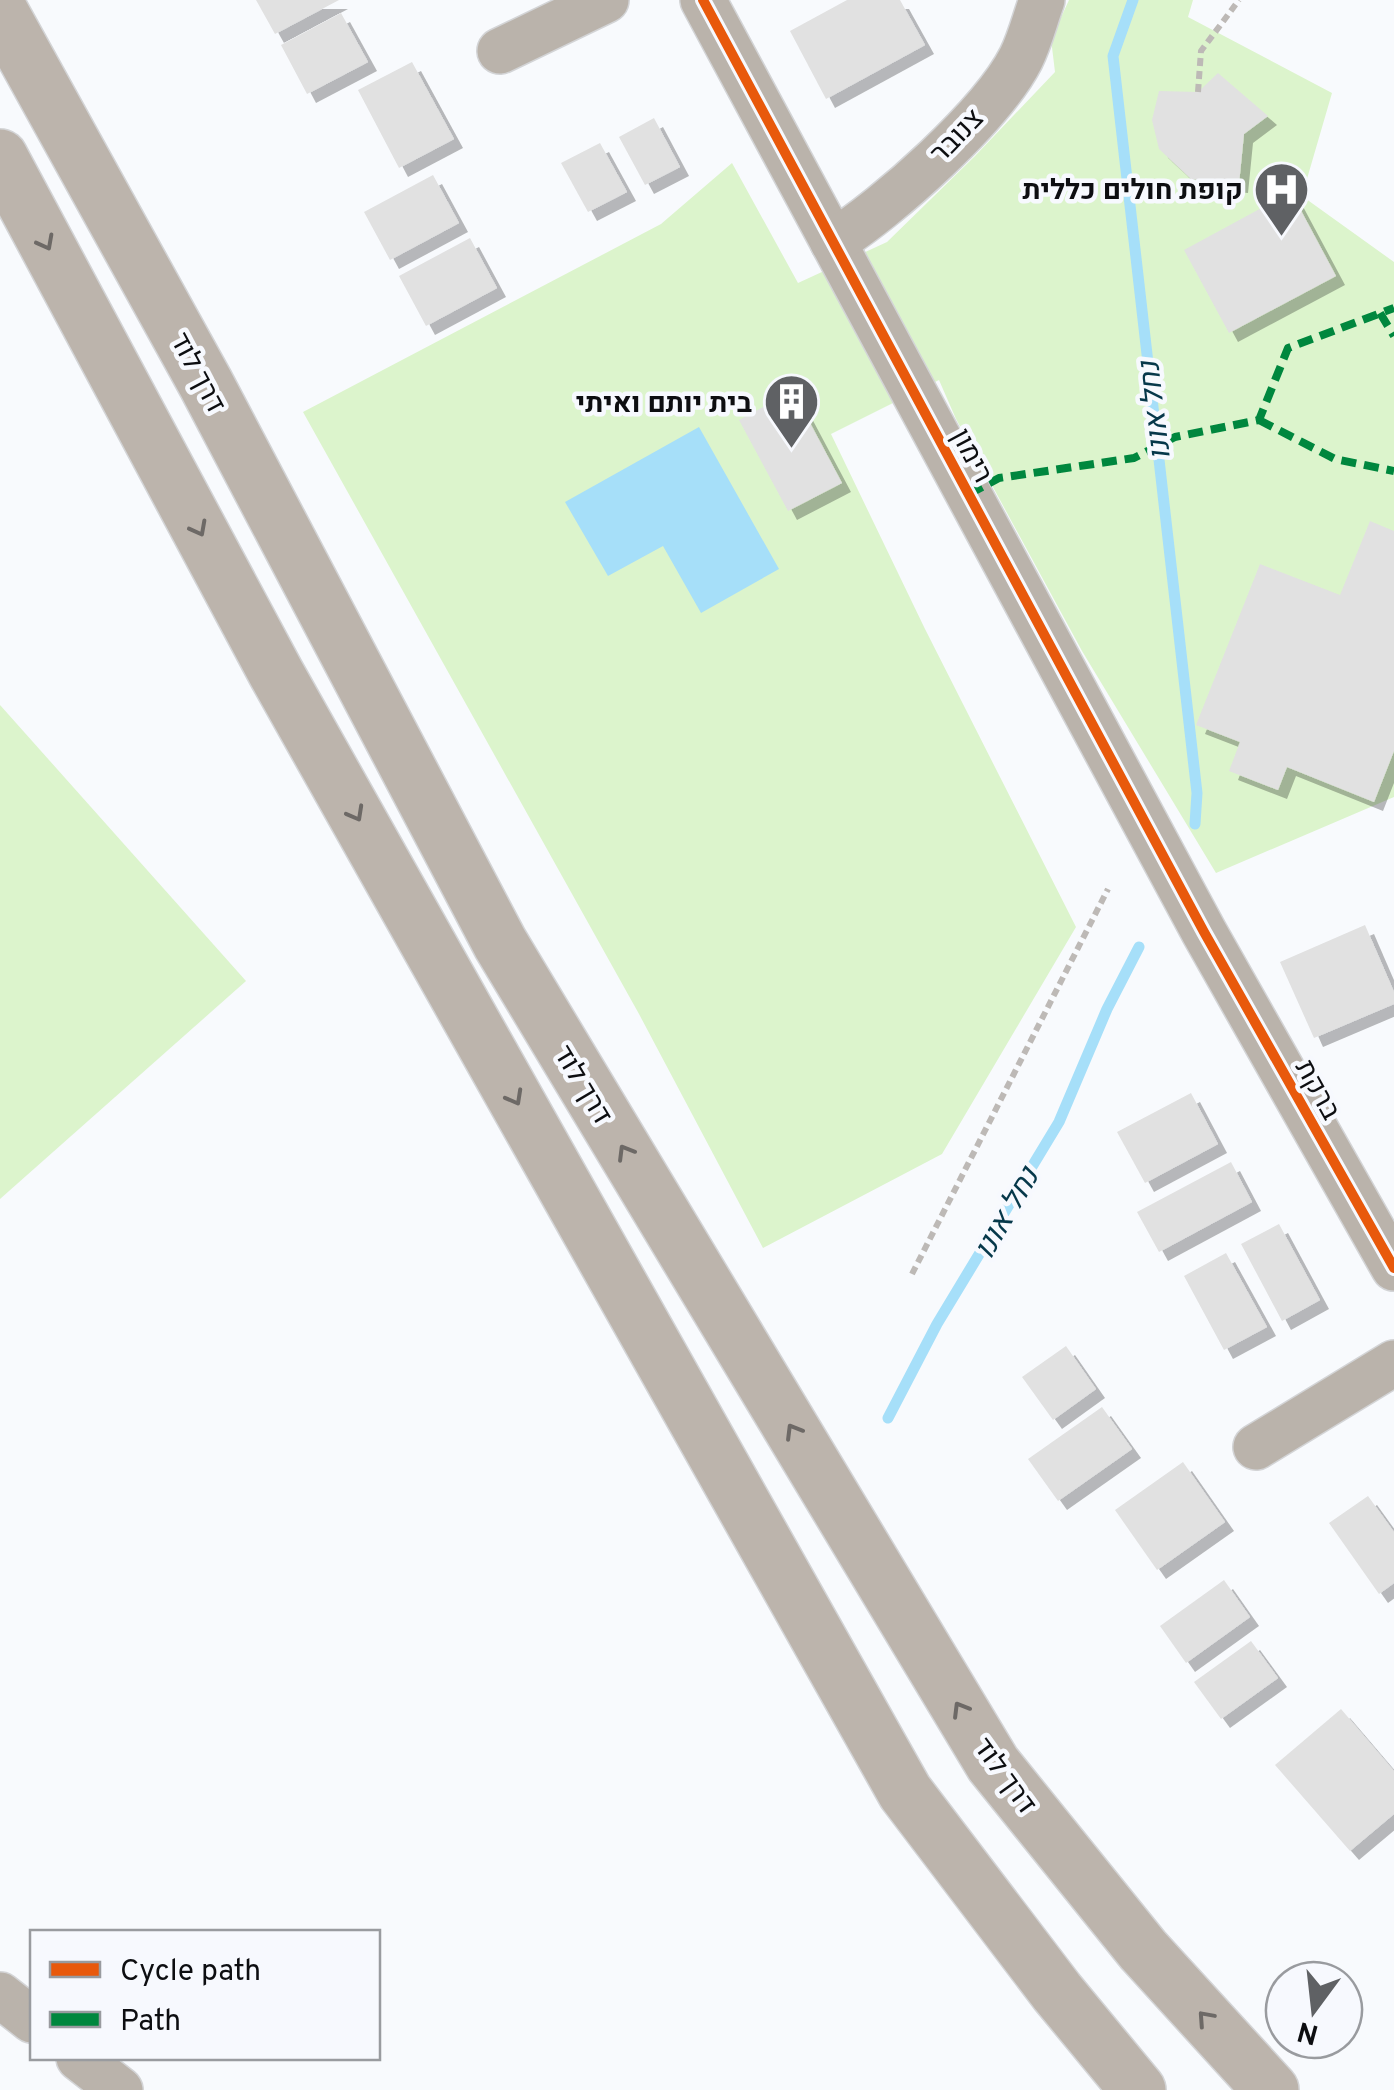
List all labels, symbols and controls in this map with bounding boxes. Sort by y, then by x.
street label: צנובר [924,102,993,172]
hospital icon: קופת חולים כללית [1252,159,1312,238]
place label: קופת חולים כללית [1022,174,1243,210]
one-way arrow [34,232,53,250]
street label: דרך לוד [160,327,232,420]
water label: נחל אונו [1132,357,1181,462]
building icon: בית יותם ואיתי [761,372,821,451]
place label: בית יותם ואיתי [576,387,752,423]
street label: רימון [941,423,999,490]
one-way arrow [187,519,207,537]
one-way arrow [343,804,363,822]
street label: דרך לוד [544,1039,619,1132]
street label: ברקת [1285,1054,1348,1127]
one-way arrow [502,1087,522,1105]
one-way arrow [618,1145,637,1163]
water label: נחל אונו [967,1160,1050,1266]
one-way arrow [786,1424,805,1442]
one-way arrow [953,1702,972,1720]
street label: דרך לוד [964,1731,1043,1822]
legend [30,1930,380,2060]
text: Cycle path [120,1954,261,1991]
north arrow [1264,1960,1364,2060]
text: Path [120,2004,181,2041]
one-way arrow [1199,2011,1217,2030]
text: N [1294,2011,1323,2051]

